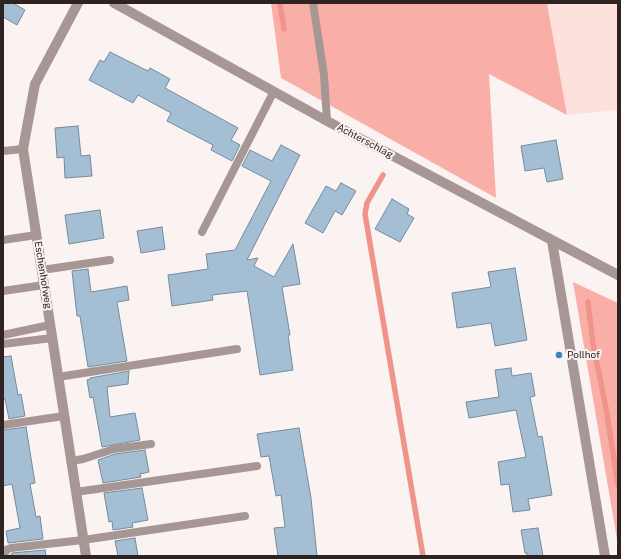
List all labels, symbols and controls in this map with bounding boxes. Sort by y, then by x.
street label: Achterschlag [335,121,395,161]
street label: Eschenhofweg [32,240,54,310]
place label: Pollhof [567,349,600,361]
marker: Pollhof [554,350,564,360]

